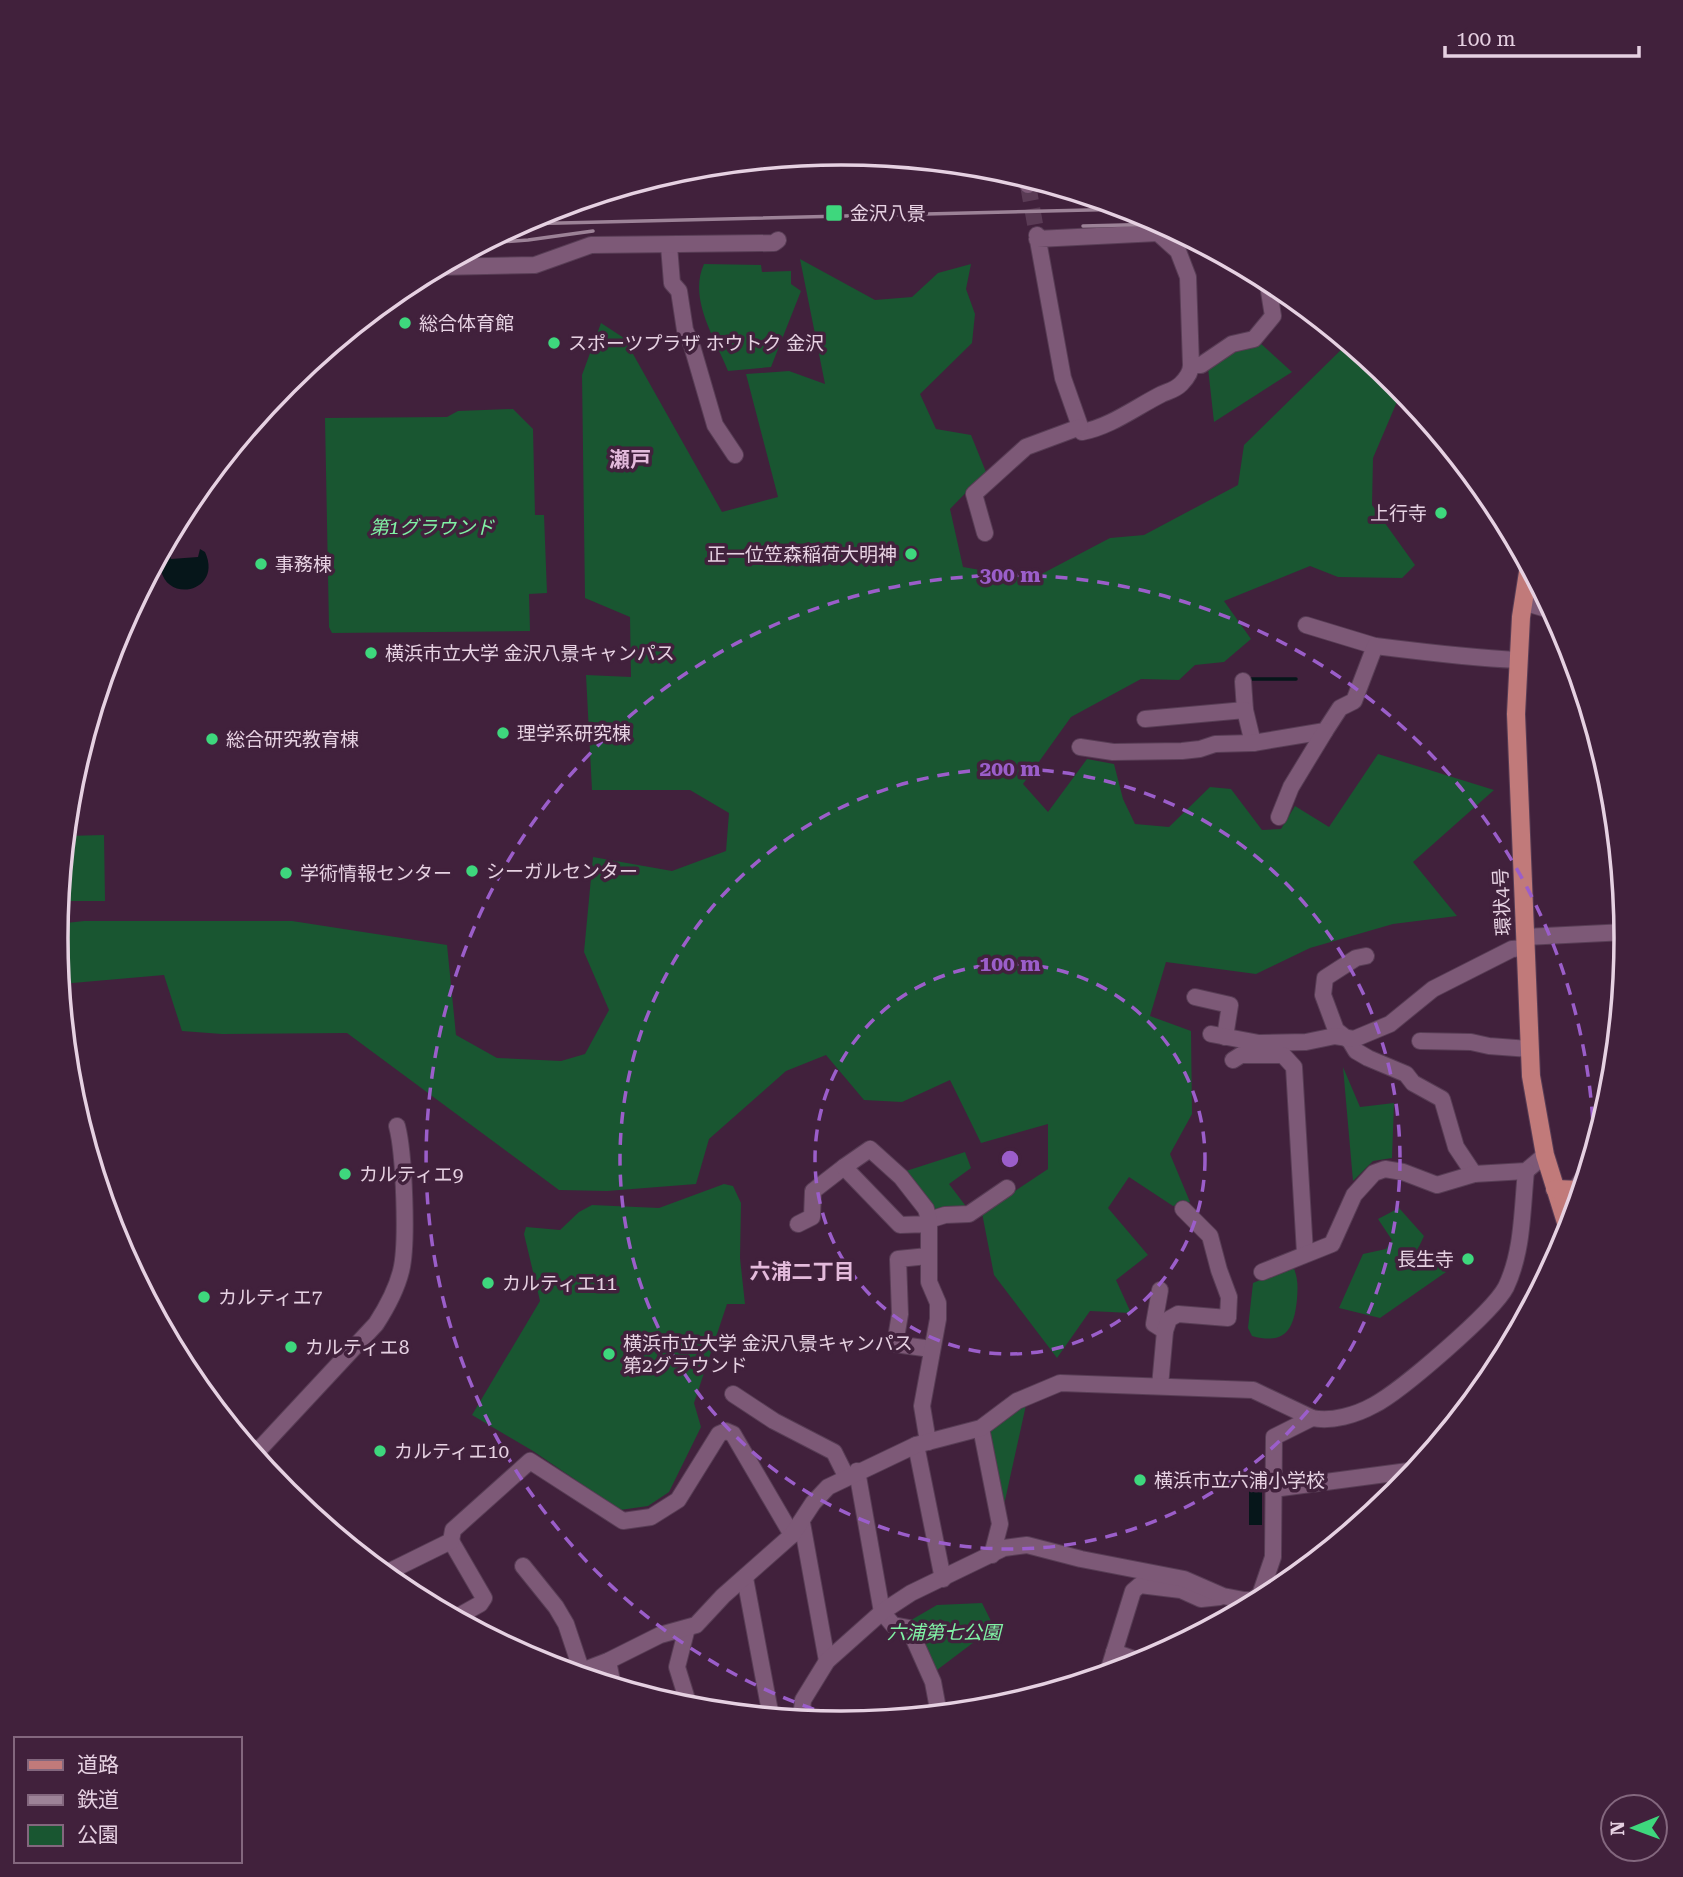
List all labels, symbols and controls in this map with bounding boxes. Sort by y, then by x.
scale bar [1445,14,1639,58]
text: 100 m [1456,27,1516,51]
place label: 金沢八景 [850,202,926,225]
marker: 金沢八景 [824,203,844,223]
place label: 総合体育館 [419,312,514,335]
marker: 総合体育館 [397,315,413,331]
place label: スポーツプラザ ホウトク 金沢 [568,332,824,355]
marker: スポーツプラザ ホウトク 金沢 [546,335,562,351]
district label: 瀬戸 [609,448,651,472]
place label: 上行寺 [1370,502,1427,525]
marker: 上行寺 [1433,505,1449,521]
park label: 第1グラウンド [370,516,495,539]
place label: 正一位笠森稲荷大明神 [707,543,897,566]
marker: 正一位笠森稲荷大明神 [903,546,919,562]
place label: 事務棟 [275,553,332,576]
marker: 事務棟 [253,556,269,572]
text: 300 m [980,563,1040,587]
place label: 横浜市立大学 金沢八景キャンパス [385,642,675,665]
marker: 横浜市立大学 金沢八景キャンパス [363,645,379,661]
place label: 理学系研究棟 [517,722,631,745]
marker: 理学系研究棟 [495,725,511,741]
place label: 総合研究教育棟 [226,728,359,751]
marker: 総合研究教育棟 [204,731,220,747]
text: 200 m [980,757,1040,781]
place label: シーガルセンター [486,860,638,883]
place label: 学術情報センター [300,862,452,885]
marker: シーガルセンター [464,863,480,879]
marker: 学術情報センター [278,865,294,881]
street label: 環状4号 [1489,868,1515,936]
text: 100 m [980,952,1040,976]
centre of rings [998,1147,1022,1171]
place label: カルティエ9 [359,1163,464,1186]
marker: カルティエ9 [337,1166,353,1182]
place label: 長生寺 [1397,1248,1454,1271]
marker: 長生寺 [1460,1251,1476,1267]
district label: 六浦二丁目 [750,1260,855,1284]
place label: カルティエ11 [502,1272,617,1295]
marker: カルティエ11 [480,1275,496,1291]
place label: カルティエ7 [218,1286,323,1309]
marker: カルティエ7 [196,1289,212,1305]
place label: 横浜市立大学 金沢八景キャンパス 第2グラウンド [623,1332,913,1377]
place label: カルティエ8 [305,1336,410,1359]
marker: カルティエ8 [283,1339,299,1355]
marker: 横浜市立大学 金沢八景キャンパス 第2グラウンド [601,1346,617,1362]
place label: カルティエ10 [394,1440,509,1463]
marker: カルティエ10 [372,1443,388,1459]
place label: 横浜市立六浦小学校 [1154,1469,1325,1492]
marker: 横浜市立六浦小学校 [1132,1472,1148,1488]
park label: 六浦第七公園 [887,1621,1004,1644]
legend [14,1737,242,1863]
text: 道路 [77,1753,119,1777]
text: 鉄道 [77,1788,119,1812]
north arrow [1599,1793,1669,1863]
text: N [1606,1820,1629,1836]
text: 公園 [77,1823,119,1847]

